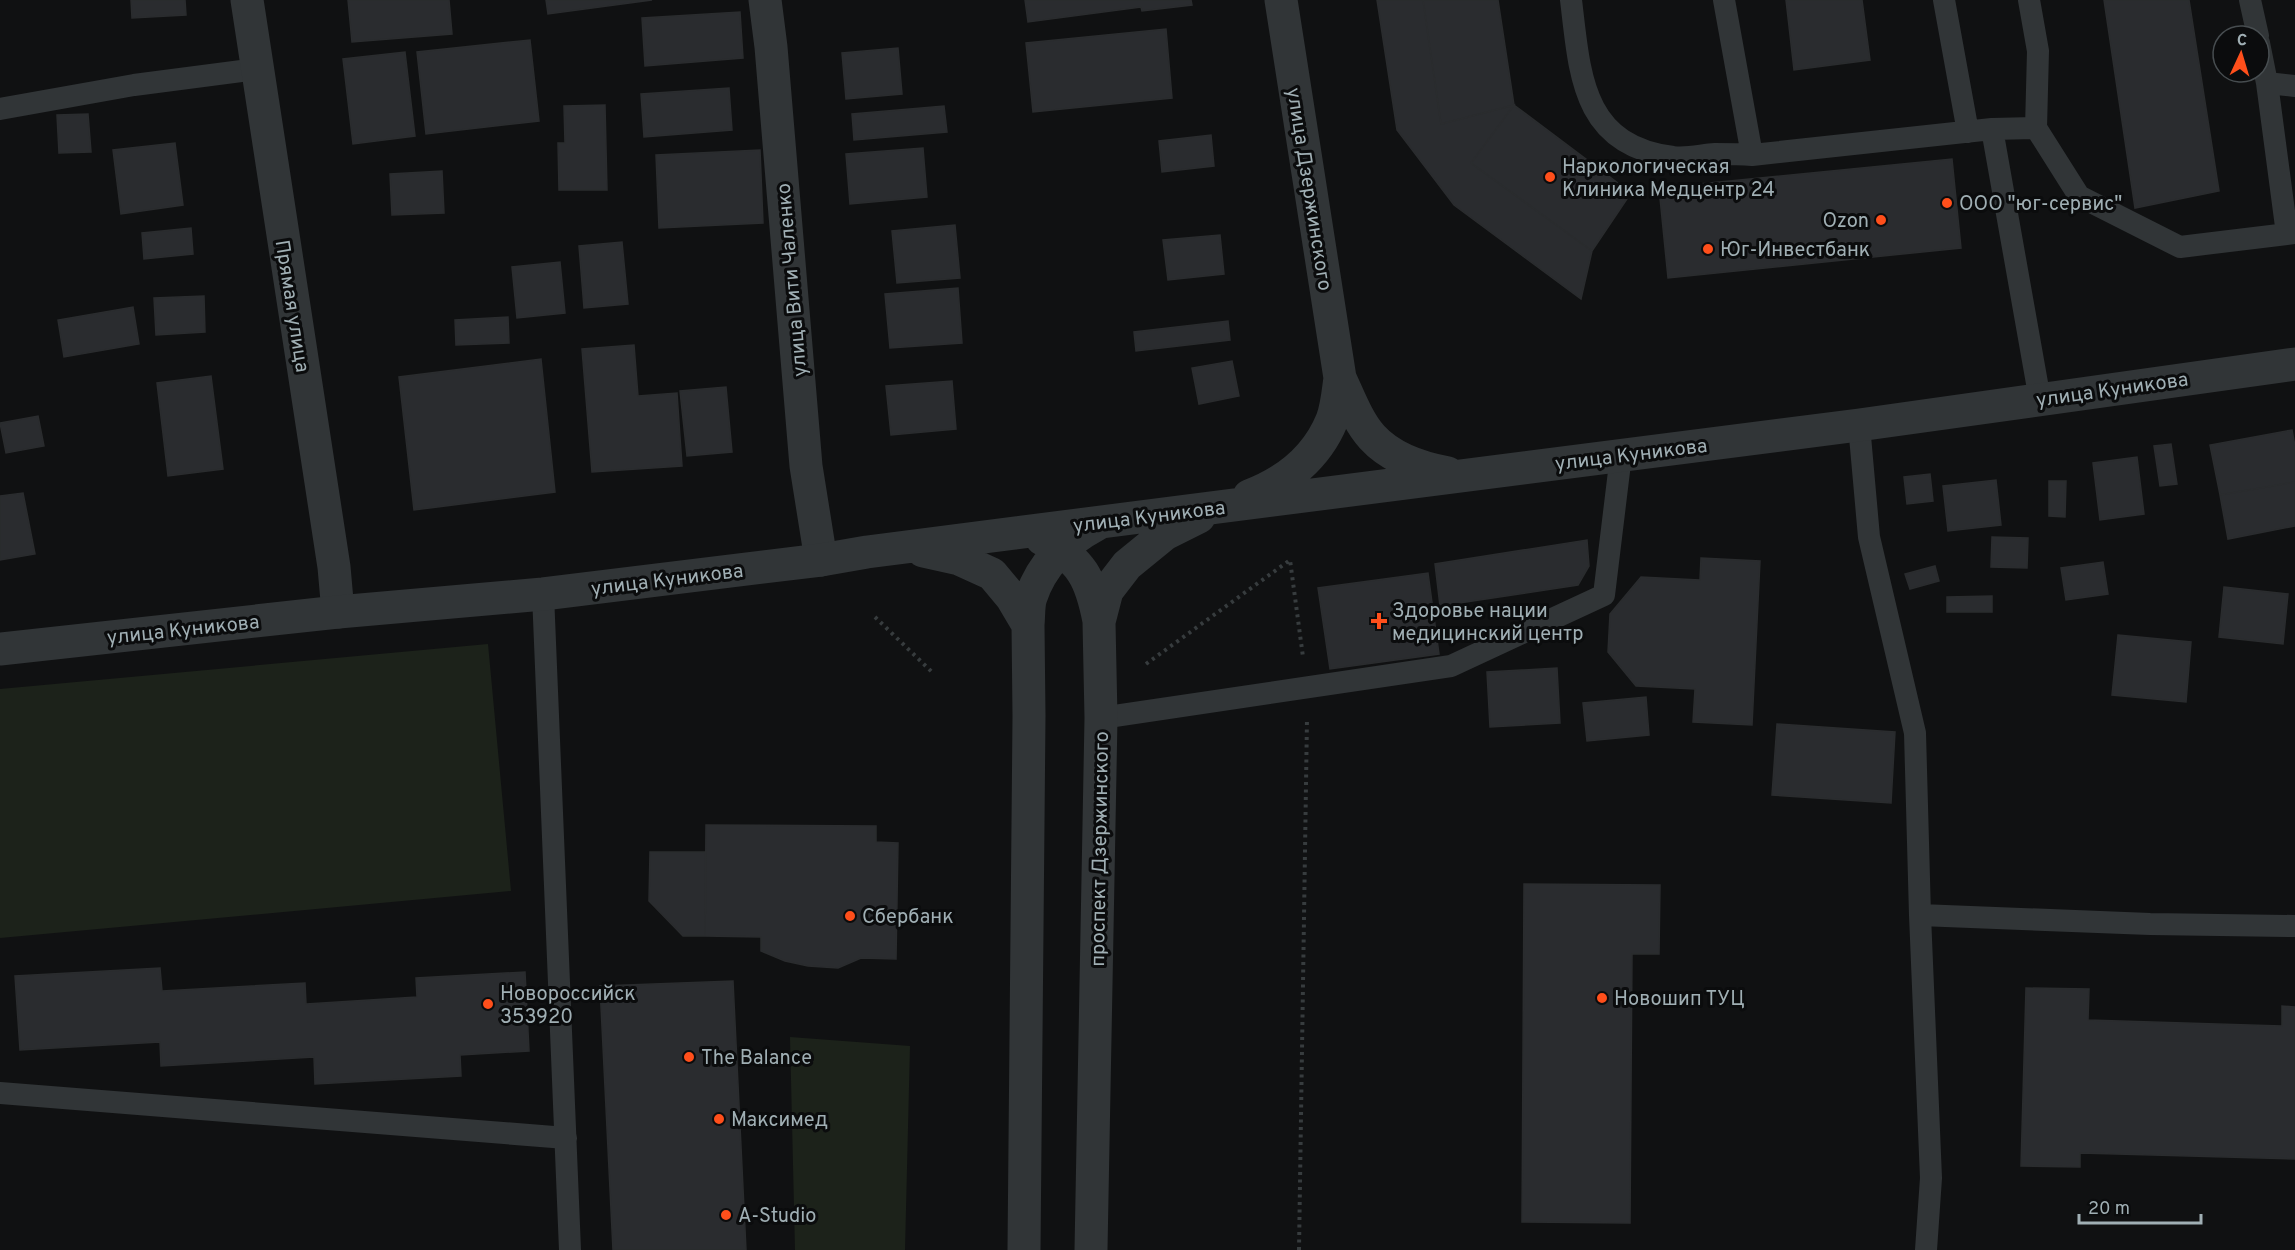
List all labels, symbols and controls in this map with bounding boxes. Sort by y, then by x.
north arrow [2211,24,2271,84]
text: С [2236,31,2248,51]
street label: улица Дзержинского [1279,86,1337,293]
place label: Наркологическая Клиника Медцентр 24 [1562,155,1775,204]
marker: Наркологическая Клиника Медцентр 24 [1543,170,1557,184]
street label: улица Вити Чаленко [772,182,814,378]
place label: ООО "юг-сервис" [1959,192,2122,218]
marker: ООО "юг-сервис" [1940,196,1954,210]
place label: Ozon [1823,209,1869,235]
marker: Ozon [1874,213,1888,227]
street label: Прямая улица [268,238,314,374]
place label: Юг-Инвестбанк [1720,238,1870,264]
marker: Юг-Инвестбанк [1701,242,1715,256]
street label: улица Куникова [2034,367,2190,415]
street label: улица Куникова [1554,434,1709,478]
street label: улица Куникова [1072,496,1227,540]
street label: улица Куникова [590,559,745,603]
place label: Здоровье нации медицинский центр [1392,599,1584,648]
street label: улица Куникова [106,610,261,652]
marker: Здоровье нации медицинский центр [1370,612,1388,630]
street label: проспект Дзержинского [1086,731,1116,967]
place label: Сбербанк [862,905,954,931]
marker: Сбербанк [843,909,857,923]
place label: Новороссийск 353920 [500,982,636,1031]
place label: Новошип ТУЦ [1614,987,1745,1013]
marker: Новошип ТУЦ [1595,991,1609,1005]
marker: Новороссийск 353920 [481,997,495,1011]
place label: The Balance [701,1046,812,1072]
marker: The Balance [682,1050,696,1064]
place label: Максимед [731,1108,828,1134]
marker: Максимед [712,1112,726,1126]
scale bar [2079,1187,2200,1225]
text: 20 m [2088,1198,2130,1221]
place label: A-Studio [738,1204,816,1230]
marker: A-Studio [719,1208,733,1222]

